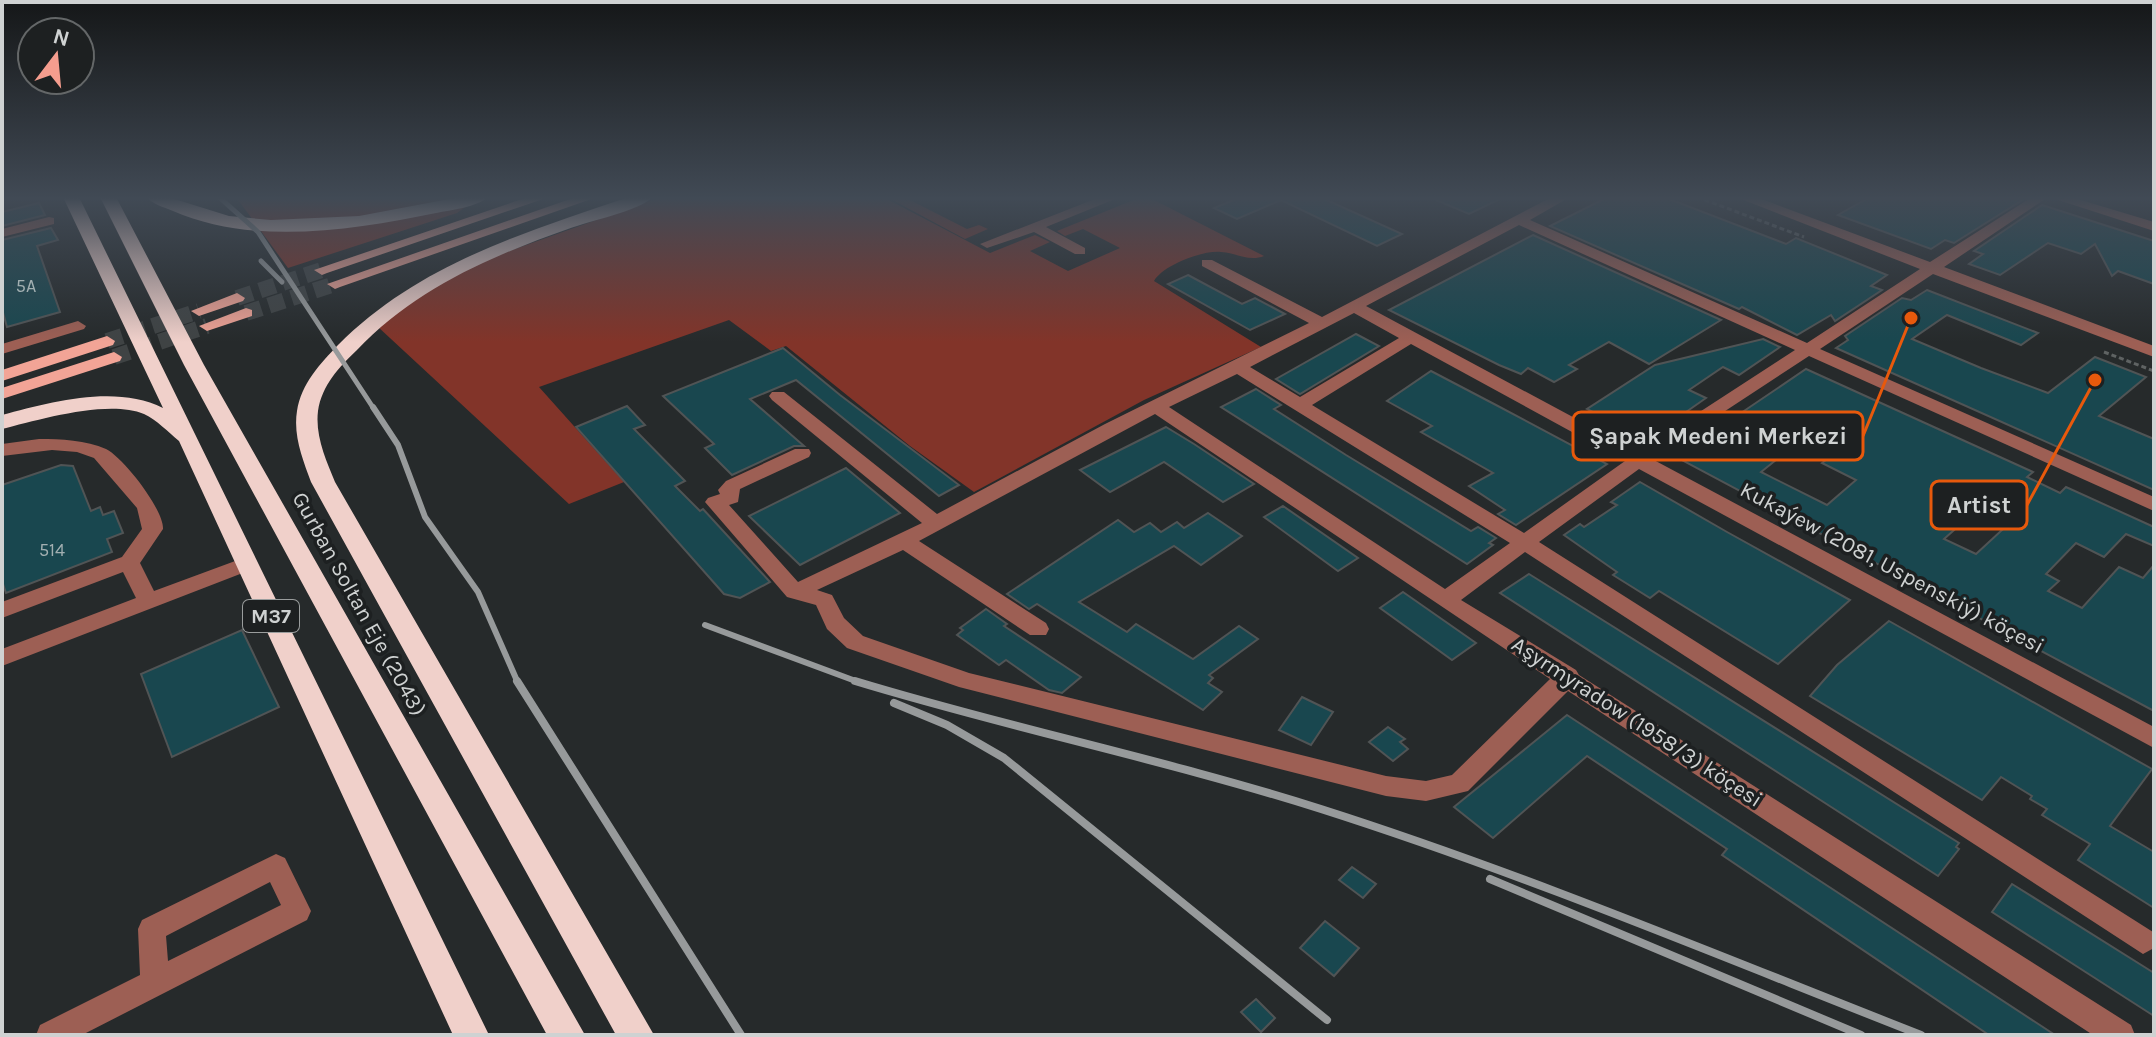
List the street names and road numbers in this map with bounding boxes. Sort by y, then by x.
street label: Kukaýew (2081, Uspenskiý) köçesi [1736,477,2048,659]
street label: Gurban Soltan Eje (2043) [287,488,431,720]
road number: M37 [243,600,299,632]
street label: Aşyrmyradow (1958/3) köçesi [1507,631,1767,813]

